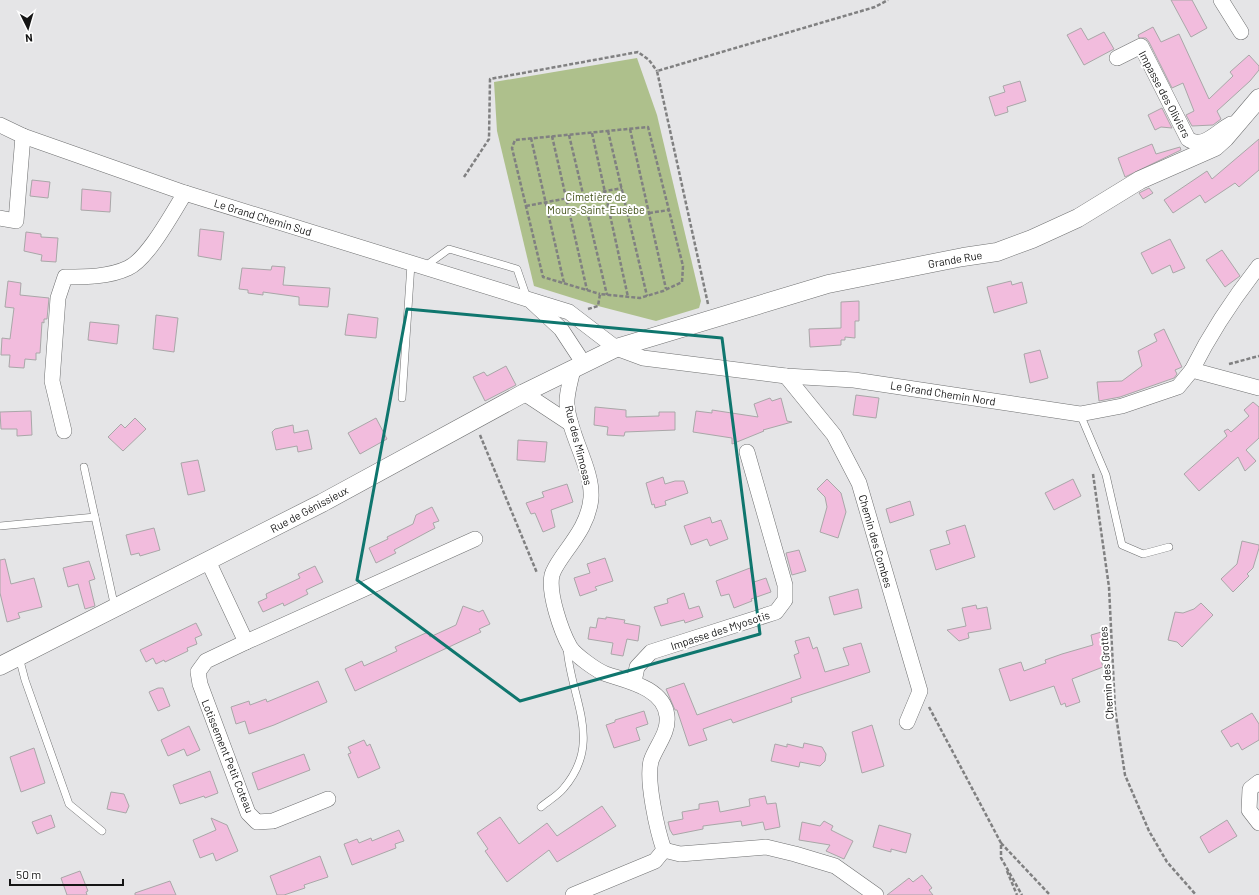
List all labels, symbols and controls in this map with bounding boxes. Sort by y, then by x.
north arrow [8,8,48,48]
text: N [25,32,33,45]
street label: Impasse des Oliviers [1137,48,1193,140]
park label: Cimetière de Mours-Saint-Eusèbe [547,190,645,216]
street label: Le Grand Chemin Sud [213,196,313,238]
street label: Grande Rue [927,248,983,270]
street label: Le Grand Chemin Nord [889,378,997,408]
street label: Rue des Mimosas [563,404,595,486]
street label: Rue de Génissieux [268,483,350,535]
street label: Chemin des Combes [856,493,896,589]
street label: Impasse des Myosotis [669,608,771,652]
street label: Chemin des Grottes [1096,626,1116,720]
street label: Lotissement Petit Coteau [199,697,257,815]
scale bar [10,861,123,887]
text: 50 m [16,867,41,881]

